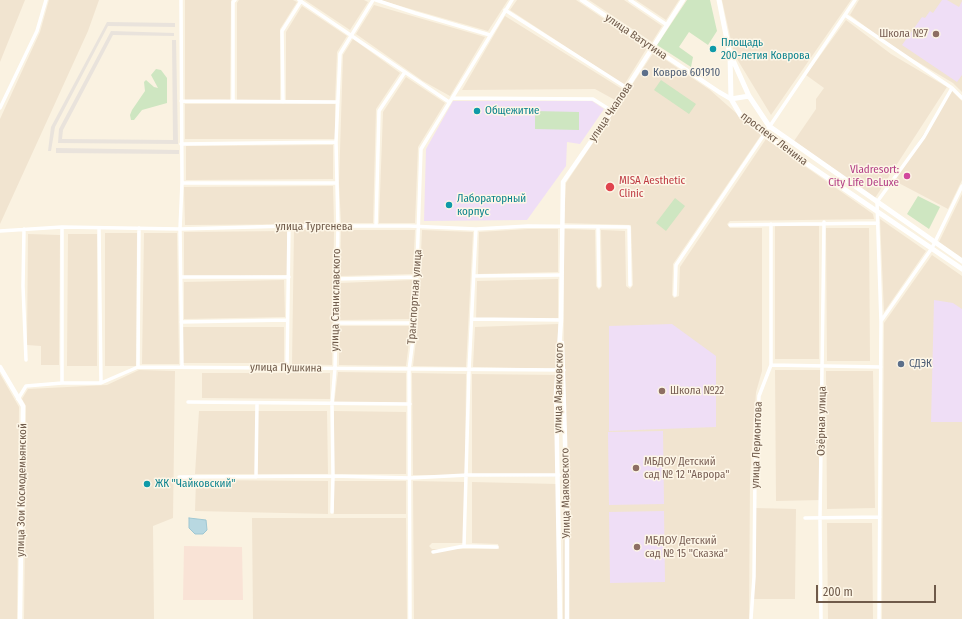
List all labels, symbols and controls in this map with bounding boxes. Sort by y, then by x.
street label: улица Ватутина [602,11,670,63]
place label: Школа №7 [879,27,928,41]
marker: Школа №7 [931,29,941,39]
place label: Площадь 200-летия Коврова [721,36,810,62]
marker: Площадь 200-летия Коврова [708,44,718,54]
place label: Ковров 601910 [653,66,720,80]
marker: Ковров 601910 [640,68,650,78]
street label: улица Чкалова [586,80,636,144]
place label: Общежитие [485,104,540,118]
marker: Общежитие [472,106,482,116]
street label: проспект Ленина [738,109,810,169]
place label: Vladresort: City Life DeLuxe [828,163,899,189]
marker: Vladresort: City Life DeLuxe [902,171,912,181]
place label: MISA Aesthetic Clinic [619,174,685,200]
marker: MISA Aesthetic Clinic [604,181,616,193]
place label: Лабораторный корпус [457,192,526,218]
marker: Лабораторный корпус [444,200,454,210]
street label: улица Тургенева [275,220,353,234]
street label: улица Станиславского [329,248,343,352]
street label: Транспортная улица [405,249,425,345]
street label: улица Маяковского [552,343,566,433]
place label: СДЭК [909,357,932,371]
marker: СДЭК [896,359,906,369]
street label: улица Пушкина [250,361,322,375]
place label: Школа №22 [670,384,724,398]
marker: Школа №22 [657,386,667,396]
street label: Озёрная улица [815,386,829,456]
street label: улица Лермонтова [749,401,765,489]
street label: улица Зои Космодемьянской [14,423,30,557]
street label: Улица Маяковского [559,448,573,538]
place label: МБДОУ Детский сад № 12 "Аврора" [644,455,729,481]
marker: МБДОУ Детский сад № 12 "Аврора" [631,463,641,473]
place label: ЖК "Чайковский" [155,477,235,491]
marker: ЖК "Чайковский" [142,479,152,489]
place label: МБДОУ Детский сад № 15 "Сказка" [645,534,728,560]
marker: МБДОУ Детский сад № 15 "Сказка" [632,542,642,552]
scale bar [818,577,938,603]
text: 200 m [823,585,853,599]

